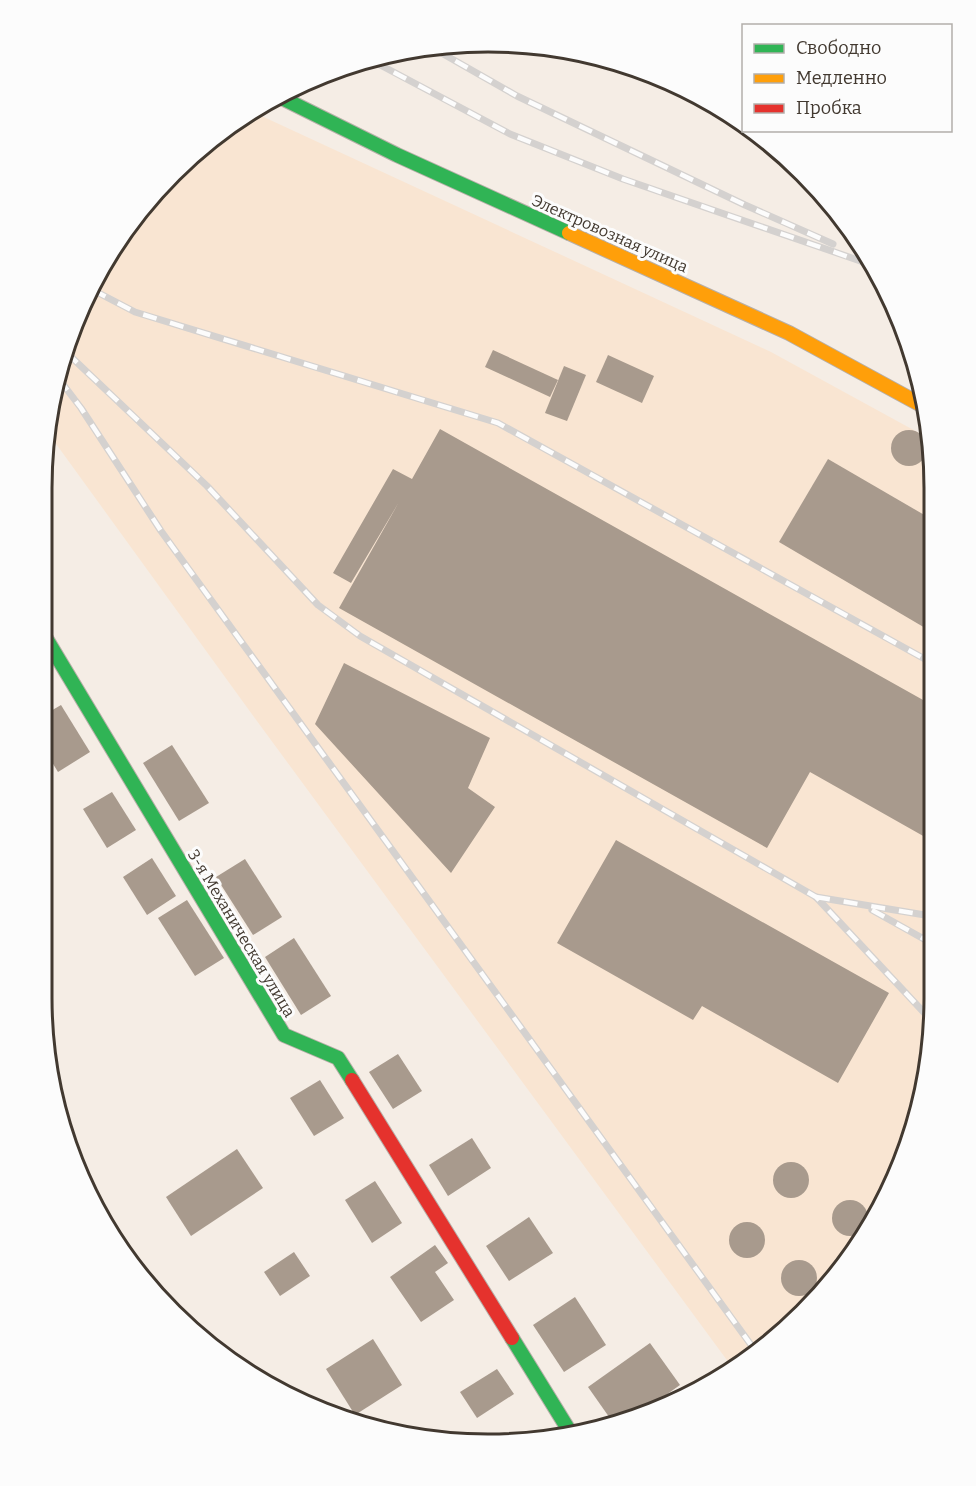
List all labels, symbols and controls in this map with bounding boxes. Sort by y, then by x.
legend [742,24,952,132]
text: Свободно [796,37,881,59]
text: Медленно [796,67,887,89]
text: Пробка [796,97,862,119]
street label: Электровозная улица [529,190,691,277]
street label: 3-я Механическая улица [184,846,299,1021]

